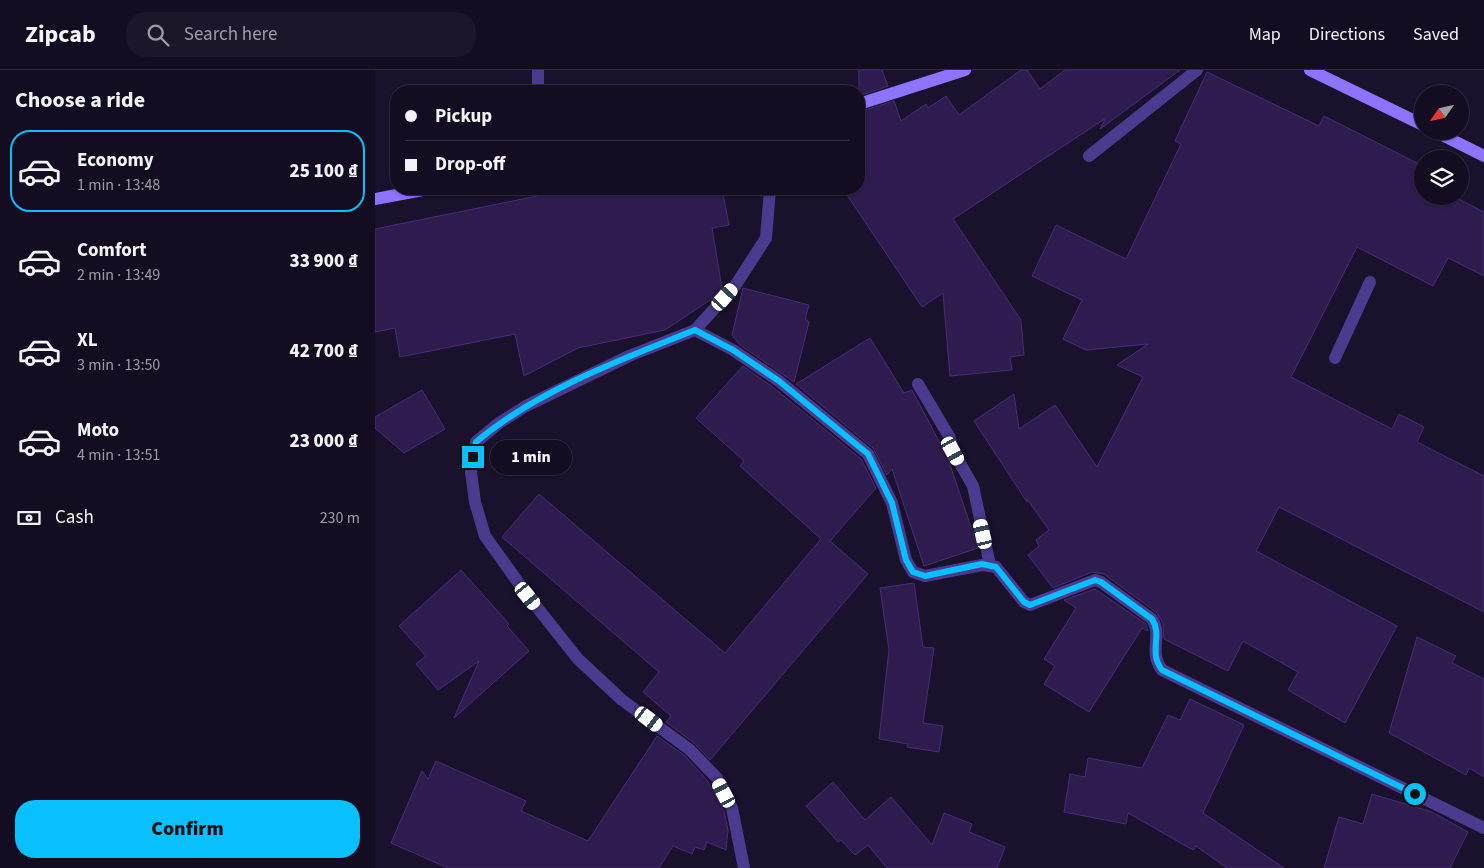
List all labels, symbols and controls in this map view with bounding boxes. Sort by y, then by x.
search box [126,12,476,57]
text: Zipcab [25,17,96,52]
icon: search [144,21,172,49]
text: Search here [184,21,277,48]
text: Map [1249,22,1281,47]
text: Directions [1309,22,1385,47]
text: Saved [1413,22,1459,47]
text: Choose a ride [15,84,145,116]
north arrow [1414,85,1469,140]
map controls [1414,85,1469,205]
text: Pickup [435,103,492,130]
text: Economy [77,147,154,174]
icon: car [17,149,62,194]
button: layers [1414,150,1469,205]
text: Drop-off [435,151,505,178]
text: 25 100 ₫ [290,158,358,185]
text: 1 min · 13:48 [77,174,160,196]
text: Comfort [77,237,147,264]
icon: car [17,239,62,284]
text: 33 900 ₫ [290,248,358,275]
text: 2 min · 13:49 [77,264,160,286]
car [709,281,740,313]
text: XL [77,327,98,354]
icon: car [17,329,62,374]
text: 42 700 ₫ [290,338,358,365]
text: 3 min · 13:50 [77,354,160,376]
text: Moto [77,417,119,444]
icon: car [17,419,62,464]
text: 23 000 ₫ [290,428,358,455]
car [939,434,966,468]
callout: 1 min [491,440,573,474]
text: 4 min · 13:51 [77,444,160,466]
route end [462,446,484,468]
text: 1 min [511,446,551,468]
icon: cash [15,504,43,532]
text: Cash [55,504,94,531]
text: 230 m [320,507,360,529]
car [972,518,993,550]
car [512,580,543,612]
car [632,704,665,734]
car [710,776,737,810]
route start [1404,783,1426,805]
button: Confirm [15,800,360,858]

